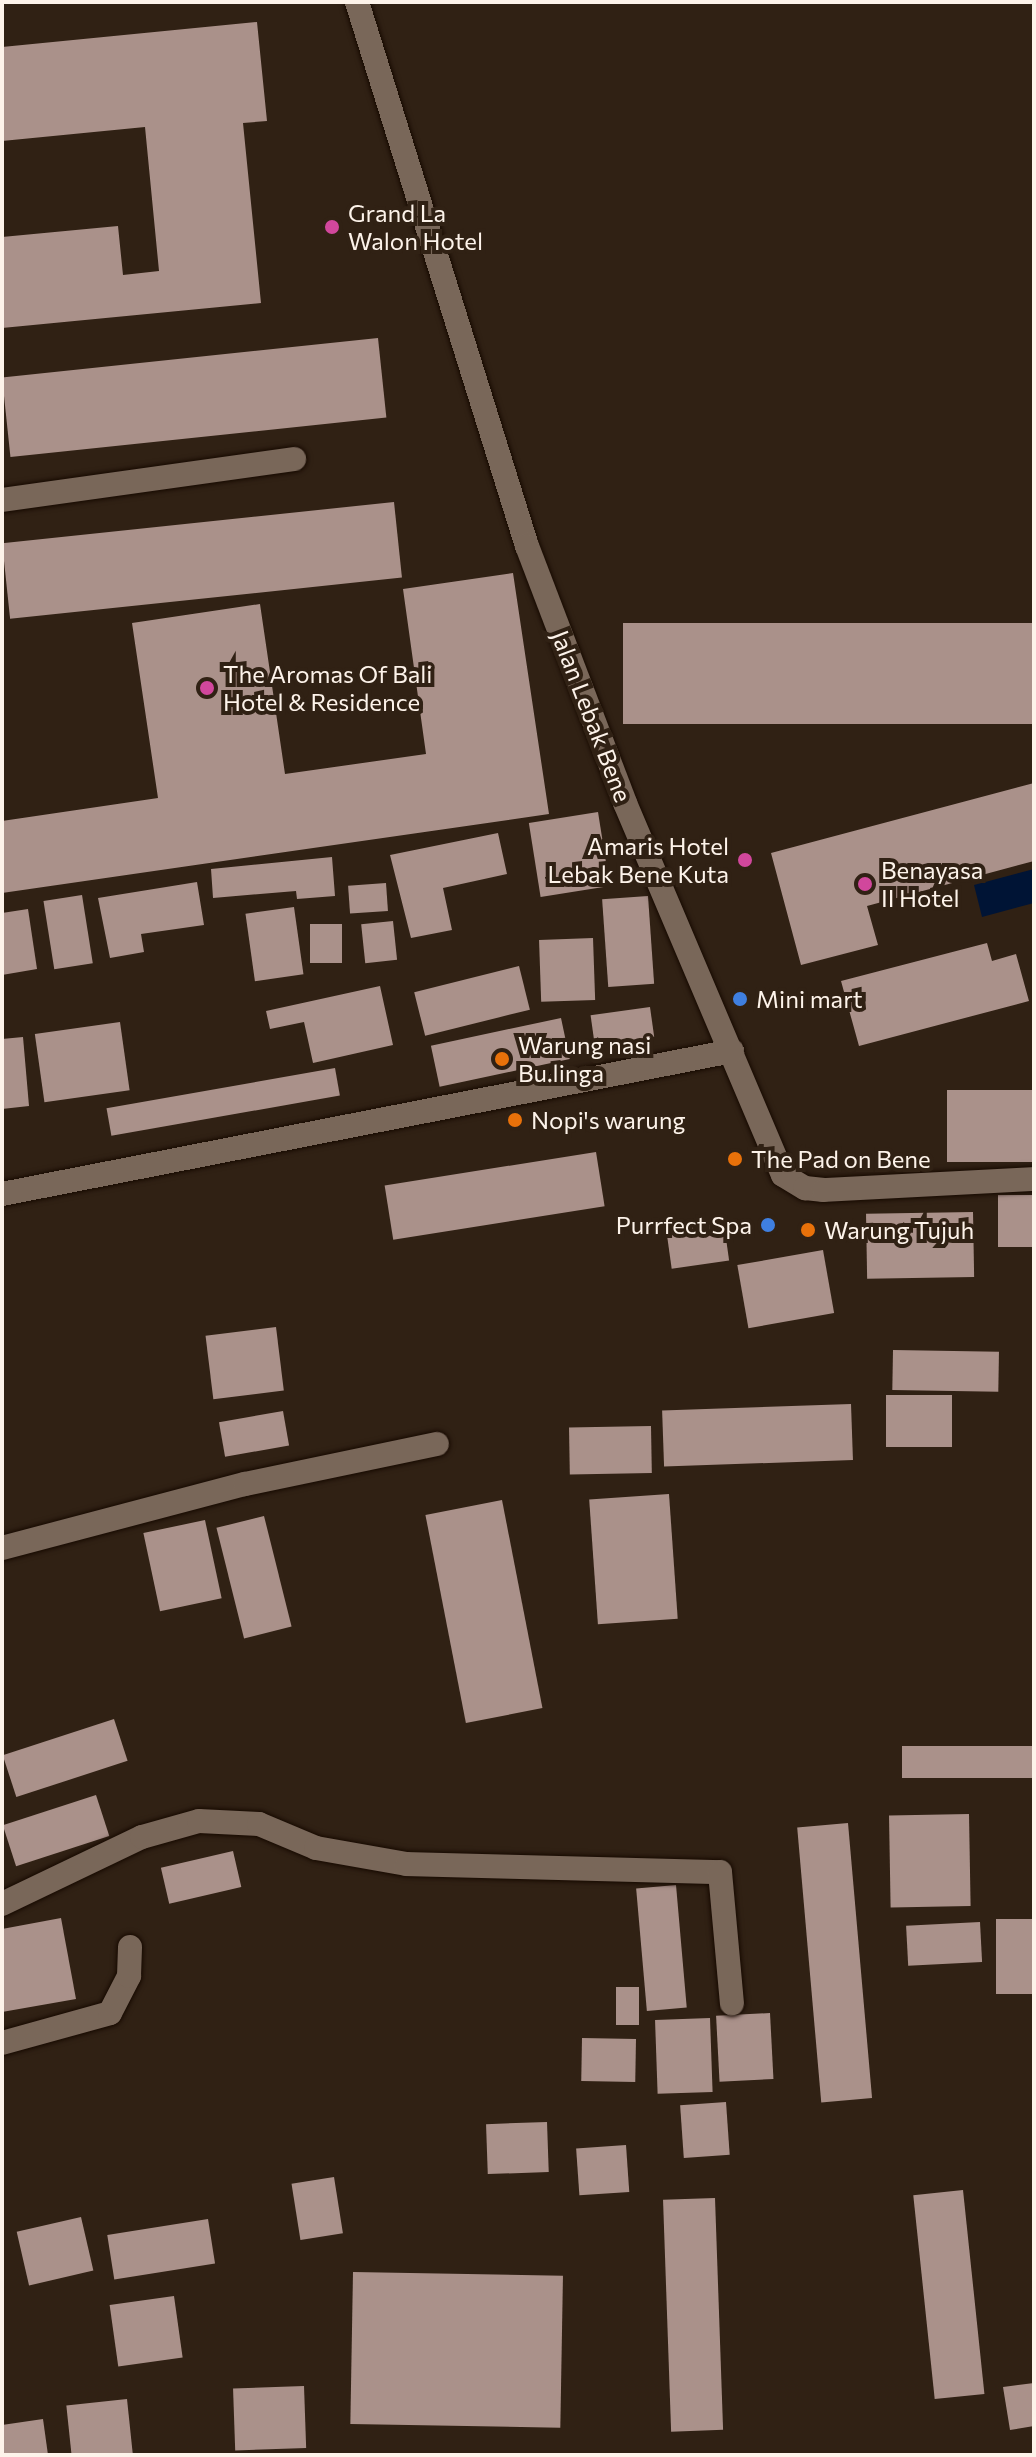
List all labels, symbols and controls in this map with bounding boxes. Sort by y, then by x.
place label: Grand La Walon Hotel [348,199,483,255]
marker: Grand La Walon Hotel [323,218,341,236]
street label: Jalan Lebak Bene [546,626,638,806]
place label: The Aromas Of Bali Hotel & Residence [223,660,432,716]
marker: The Aromas Of Bali Hotel & Residence [198,679,216,697]
place label: Amaris Hotel Lebak Bene Kuta [547,832,729,888]
marker: Amaris Hotel Lebak Bene Kuta [736,851,754,869]
place label: Benayasa II Hotel [881,856,983,912]
marker: Benayasa II Hotel [856,875,874,893]
place label: Mini mart [756,985,863,1013]
marker: Mini mart [731,990,749,1008]
place label: Warung nasi Bu.linga [518,1031,652,1087]
marker: Warung nasi Bu.linga [493,1050,511,1068]
place label: Nopi's warung [531,1106,685,1134]
marker: Nopi's warung [506,1111,524,1129]
place label: The Pad on Bene [751,1145,931,1173]
marker: The Pad on Bene [726,1150,744,1168]
place label: Purrfect Spa [616,1211,752,1239]
marker: Purrfect Spa [759,1216,777,1234]
place label: Warung Tujuh [824,1216,974,1244]
marker: Warung Tujuh [799,1221,817,1239]

